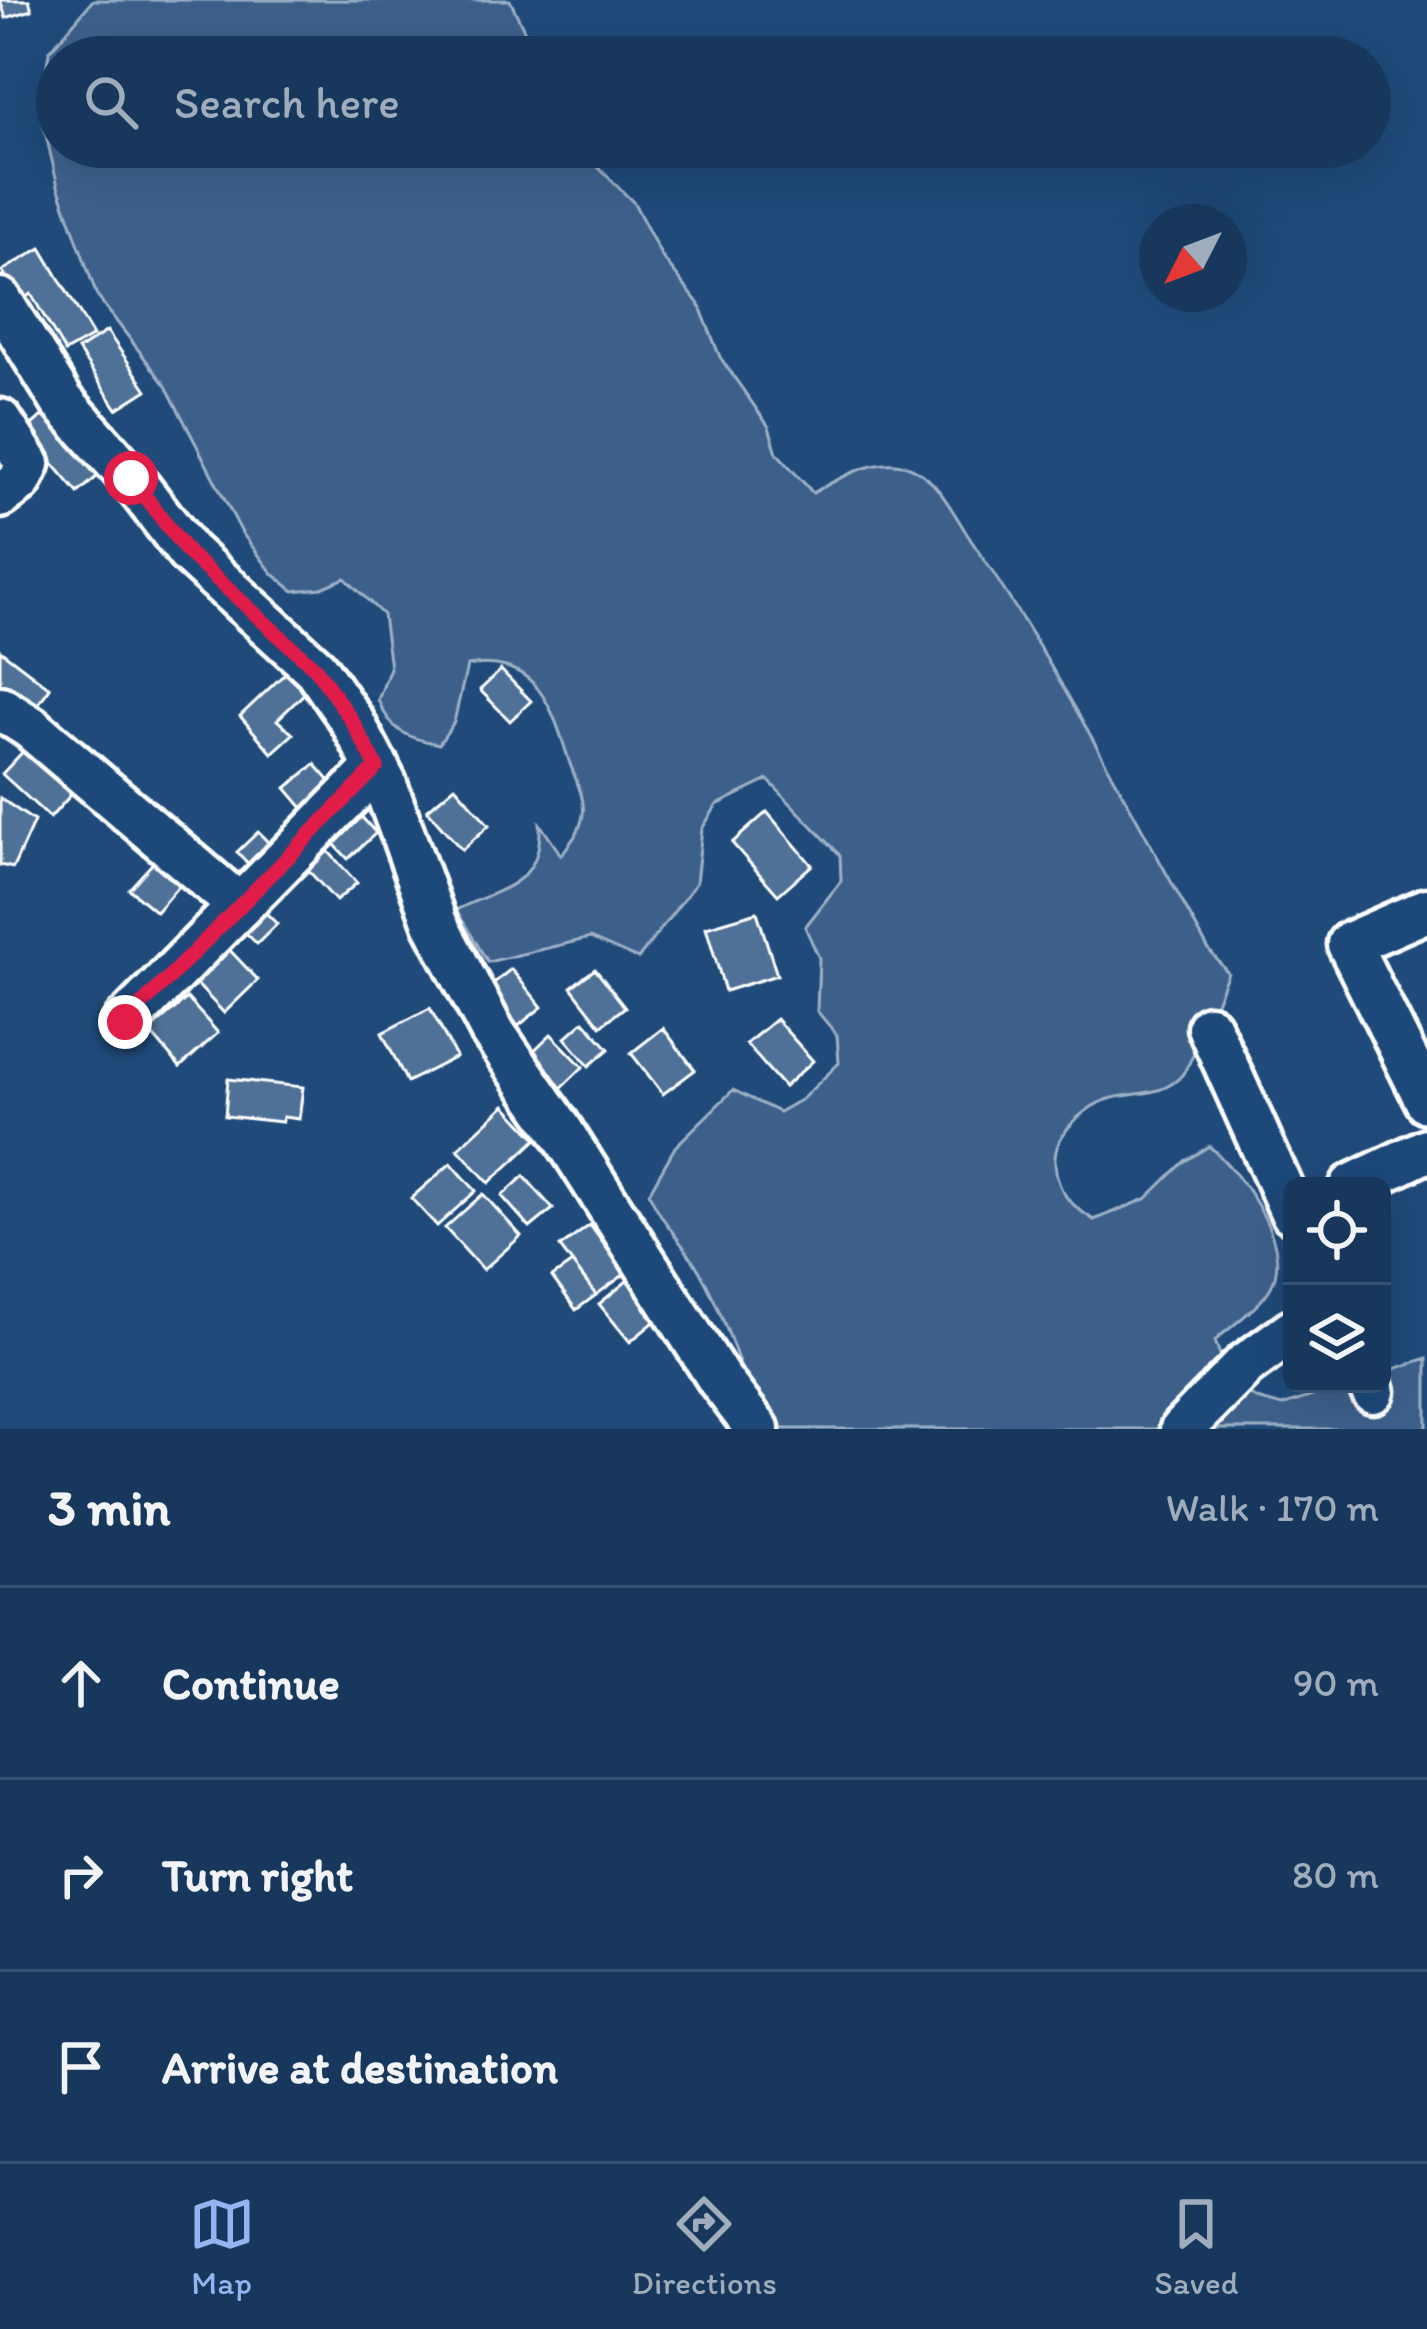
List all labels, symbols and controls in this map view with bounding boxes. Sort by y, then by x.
search box [36,36,1391,168]
icon: search [78,69,144,135]
text: Search here [174,75,400,129]
north arrow [1139,204,1247,312]
route start [104,451,158,505]
route end [98,995,152,1049]
map controls [1283,1177,1391,1393]
button: locate [1283,1177,1391,1285]
button: layers [1283,1285,1391,1393]
text: 3 min [48,1477,170,1538]
text: Walk · 170 m [1166,1484,1379,1531]
icon: ahead [48,1650,114,1716]
text: Continue [162,1656,340,1710]
text: 90 m [1293,1659,1379,1706]
icon: right [48,1842,114,1908]
text: Turn right [162,1848,353,1902]
text: 80 m [1292,1851,1379,1898]
icon: arrive [48,2034,114,2100]
text: Arrive at destination [162,2040,558,2094]
tab: Map [189,2191,255,2302]
tab: Directions [632,2191,777,2302]
tab: Saved [1154,2191,1238,2302]

